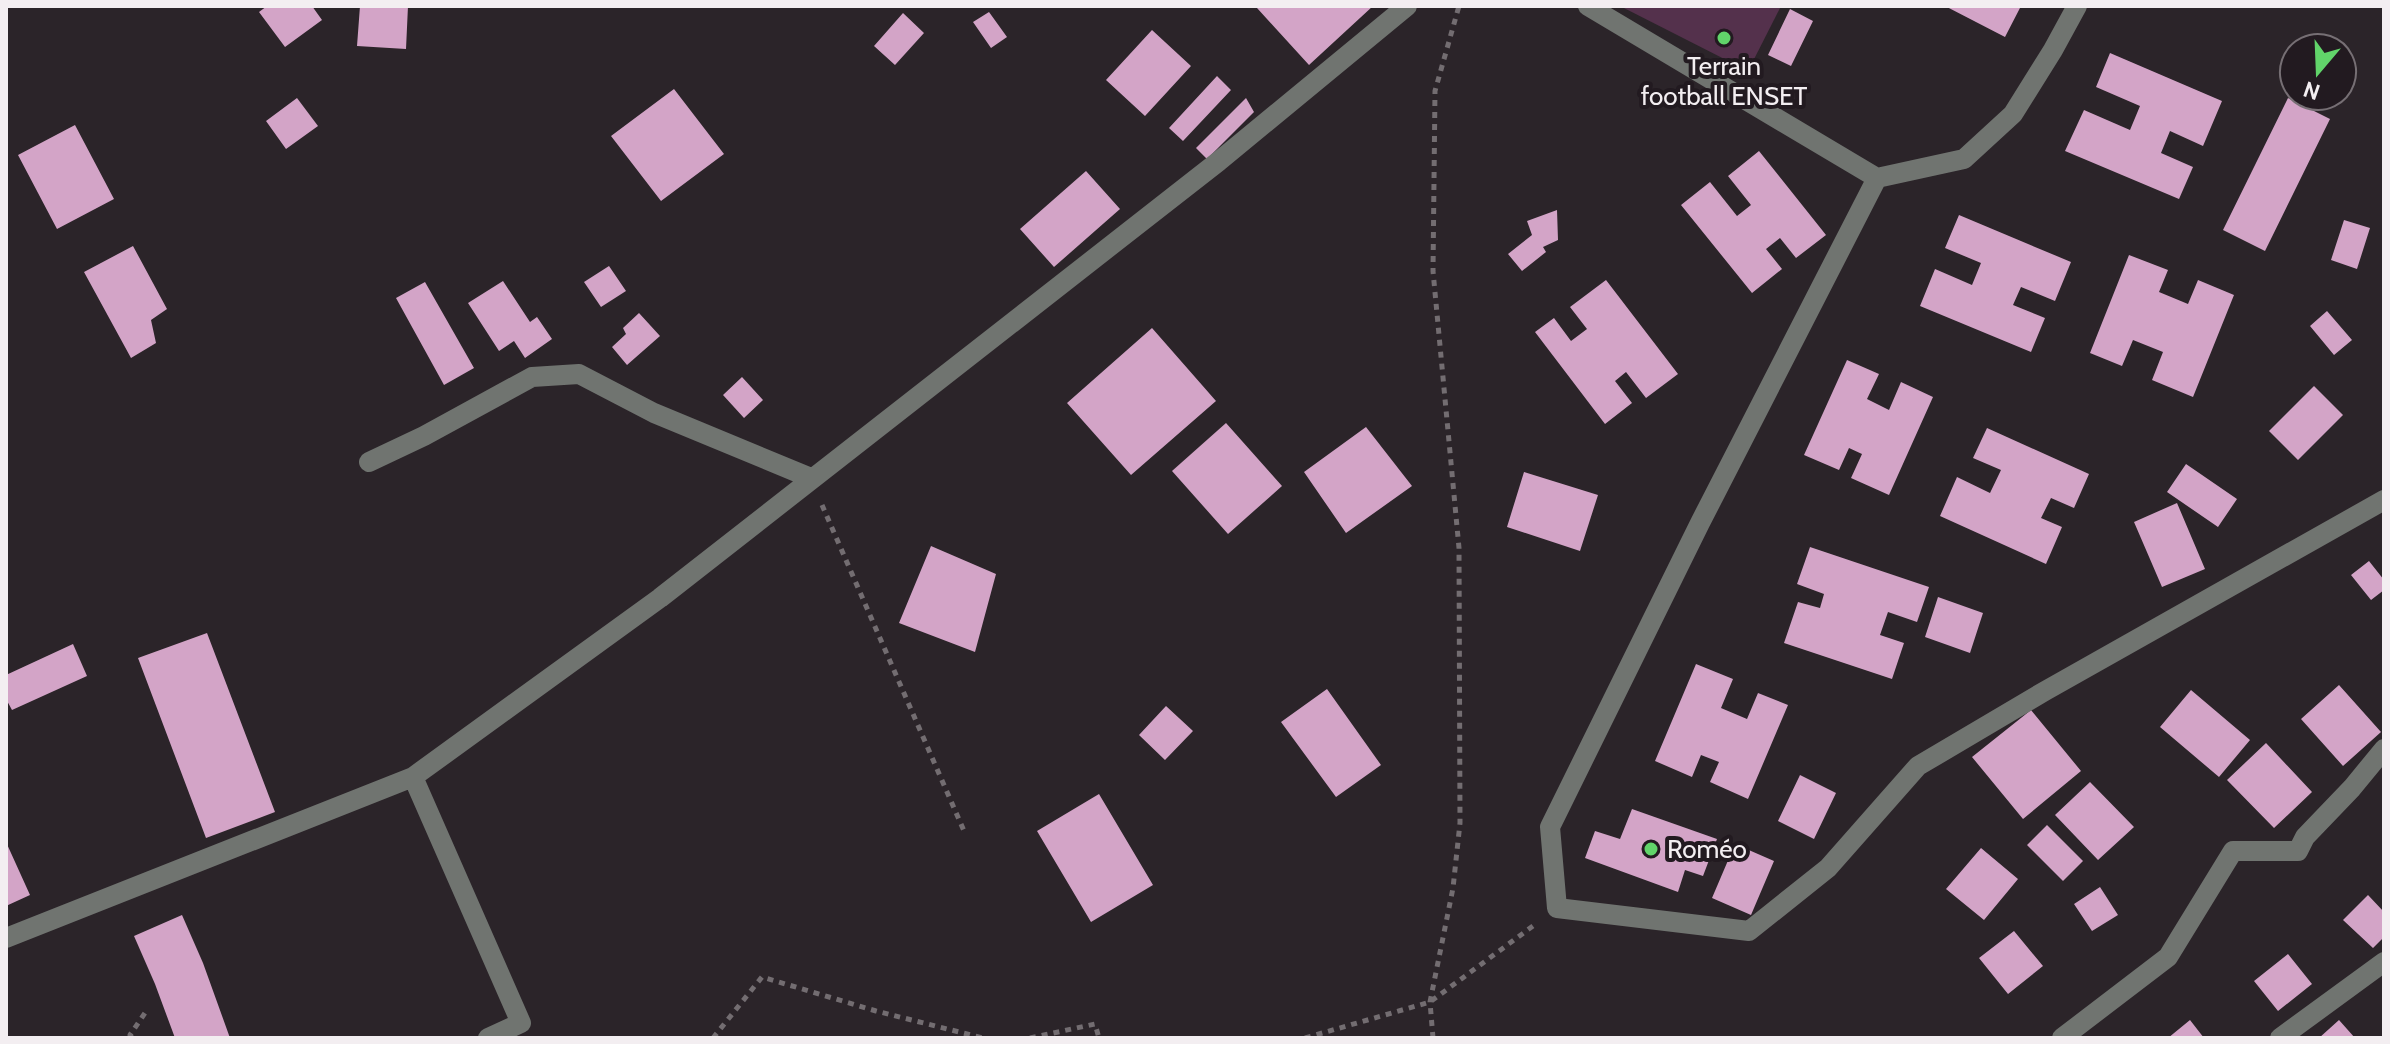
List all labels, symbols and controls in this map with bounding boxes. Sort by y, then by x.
marker: Terrain football ENSET [1715,29,1733,47]
north arrow [2278,32,2358,112]
place label: Terrain football ENSET [1641,50,1807,112]
text: N [2300,75,2323,106]
place label: Roméo [1667,833,1747,865]
marker: Roméo [1642,840,1660,858]

